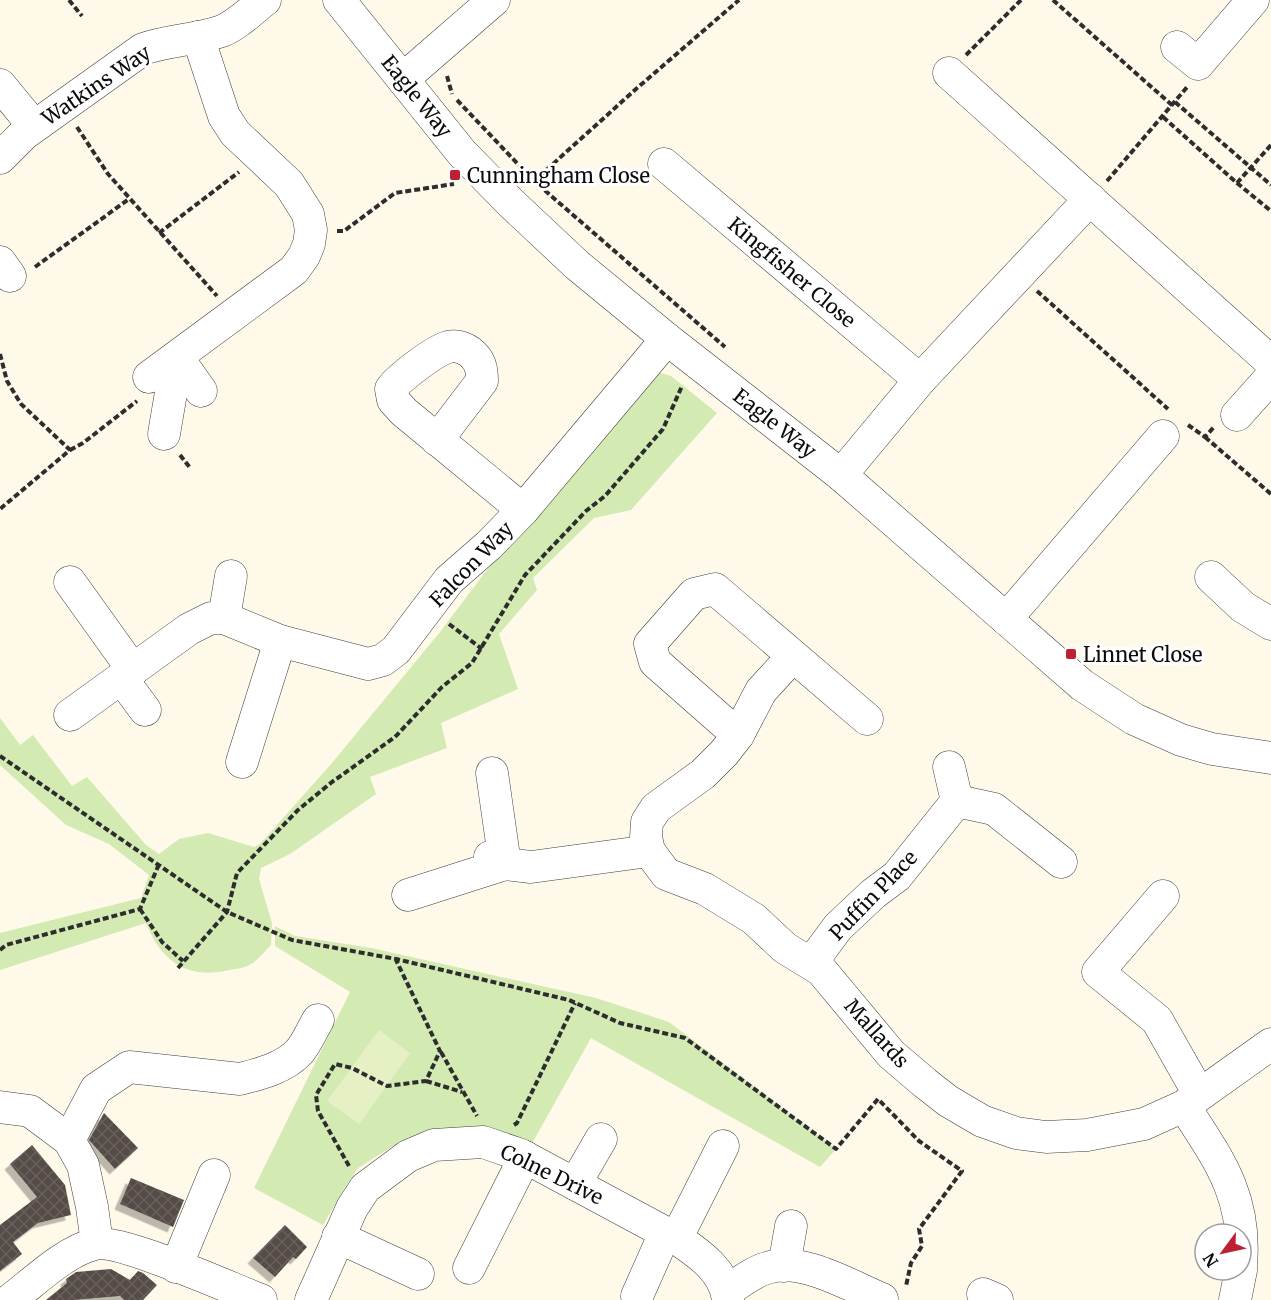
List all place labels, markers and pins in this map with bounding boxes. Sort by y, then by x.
place label: Cunningham Close [467,163,650,188]
marker: Cunningham Close [448,168,462,182]
place label: Linnet Close [1083,642,1202,667]
marker: Linnet Close [1064,647,1078,661]

